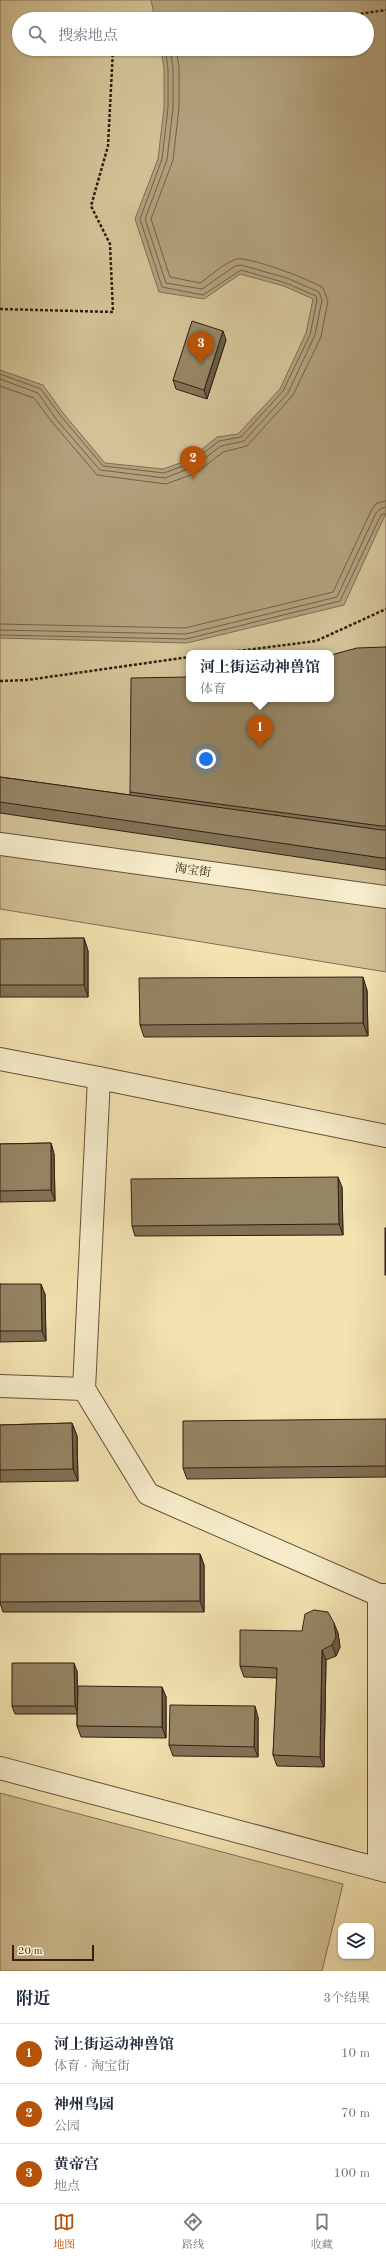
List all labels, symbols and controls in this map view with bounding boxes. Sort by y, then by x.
search box [12,12,374,56]
icon: search [26,23,48,45]
text: 搜索地点 [58,29,118,44]
pin: 3 [188,331,214,364]
pin: 2 [180,446,206,479]
popup [186,650,334,702]
text: 河上街运动神兽馆 [200,661,320,676]
text: 体育 [200,683,226,696]
pin: 1 [247,715,273,748]
your location [196,749,216,769]
street label: 淘宝街 [174,861,213,880]
map controls [338,1923,374,1959]
button: layers [338,1923,374,1959]
scale bar [12,1943,94,1962]
text: 20 m [18,1946,43,1957]
text: 附近 [16,1991,50,2008]
text: 3个结果 [323,1992,370,2005]
text: 河上街运动神兽馆 [54,2038,174,2053]
text: 1 [25,2047,33,2060]
text: 10 m [341,2047,370,2060]
text: 体育 · 淘宝街 [54,2060,130,2073]
text: 神州鸟园 [54,2098,114,2113]
text: 2 [25,2107,33,2120]
text: 70 m [341,2107,370,2120]
text: 公园 [54,2120,80,2133]
text: 黄帝宫 [54,2158,99,2173]
text: 3 [25,2167,33,2180]
text: 100 m [333,2167,370,2180]
text: 地点 [54,2180,80,2193]
tab: 地图 [53,2211,75,2253]
tab: 路线 [182,2211,204,2253]
tab: 收藏 [311,2211,333,2253]

